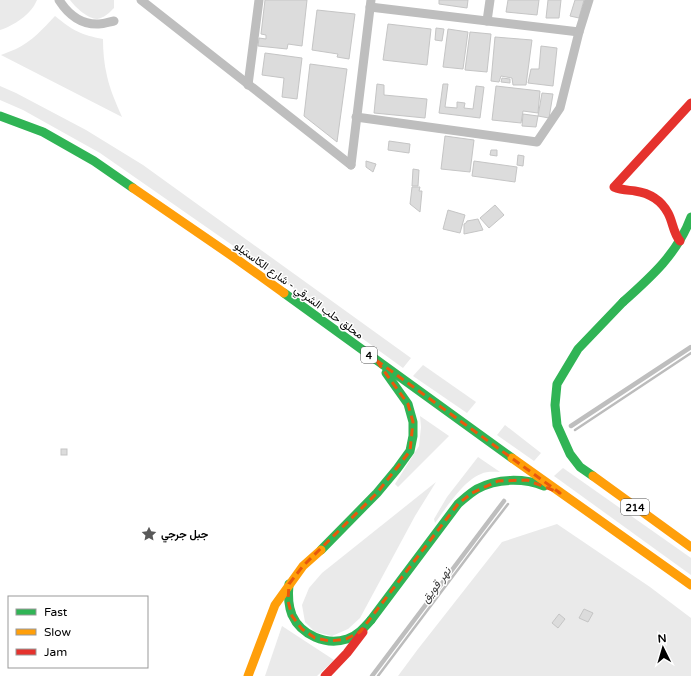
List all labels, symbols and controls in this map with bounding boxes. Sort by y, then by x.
street label: محلق حلب الشرقي - شارع الكاستيلو [230,239,366,344]
road number: 4 [361,347,377,363]
road number: 214 [621,499,649,515]
place icon: جبل جرجي [140,525,158,543]
place label: جبل جرجي [161,528,209,543]
water label: نهر قويق [418,564,455,606]
legend [8,596,148,668]
text: Fast [44,605,68,619]
text: Slow [44,625,71,639]
north arrow [643,628,683,668]
text: N [657,632,667,645]
text: Jam [44,645,67,659]

